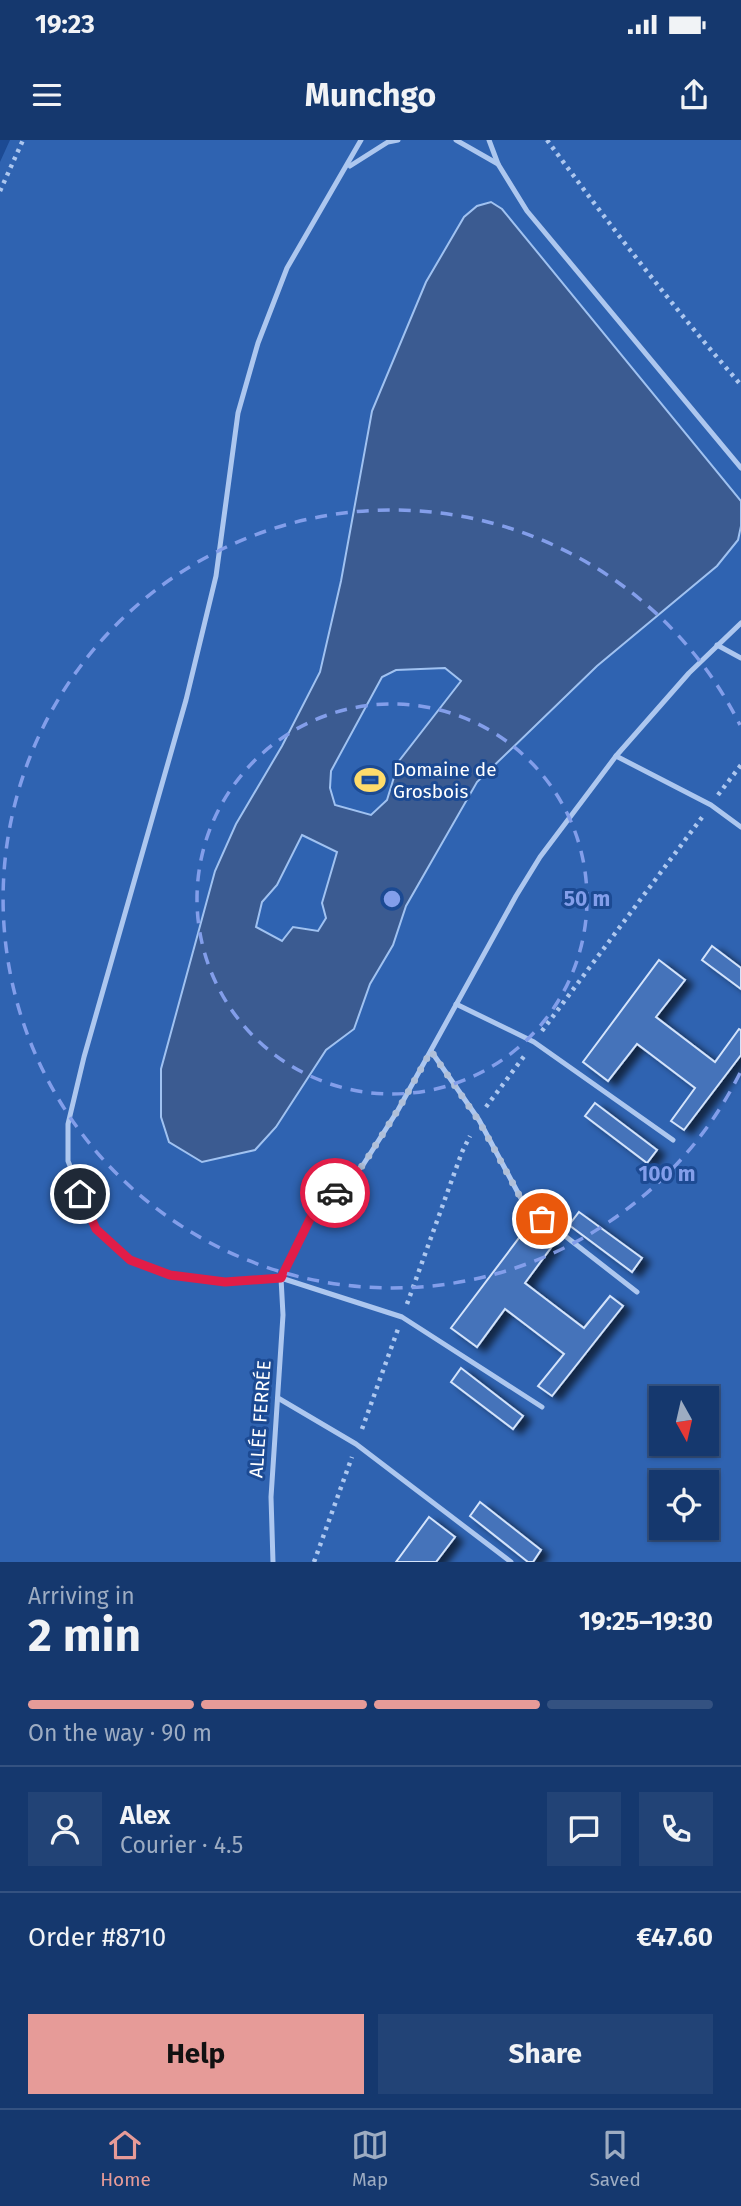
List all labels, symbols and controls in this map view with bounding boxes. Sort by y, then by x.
text: 19:23 [35,9,95,40]
icon: menu [28,76,66,114]
text: Munchgo [305,76,436,114]
icon: share [675,76,713,114]
place label: Domaine de Grosbois [393,758,497,803]
sports icon: Domaine de Grosbois [353,763,387,797]
text: 50 m [564,886,610,912]
centre of rings [380,887,404,911]
courier [300,1158,370,1228]
text: 100 m [638,1161,696,1187]
pin [50,1164,110,1224]
icon: car [316,1174,354,1212]
icon: home [61,1175,99,1213]
pin [512,1189,572,1249]
icon: bag [523,1200,561,1238]
street label: ALLÉE FERRÉE [244,1359,276,1479]
north arrow [649,1386,719,1456]
map controls [649,1386,719,1540]
button: locate [649,1470,719,1540]
text: Arriving in [28,1582,135,1610]
text: 19:25–19:30 [579,1606,713,1637]
text: 2 min [28,1608,141,1663]
text: On the way · 90 m [28,1719,212,1747]
button: person [28,1792,102,1866]
button: chat [547,1792,621,1866]
button: phone [639,1792,713,1866]
text: Alex [120,1800,170,1831]
text: Courier · 4.5 [120,1831,243,1859]
text: Order #8710 [28,1922,166,1953]
text: €47.60 [636,1922,713,1953]
button: Help [28,2014,364,2094]
button: Share [378,2014,713,2094]
tab: Home [100,2126,151,2191]
tab: Map [351,2126,389,2191]
tab: Saved [589,2126,641,2191]

